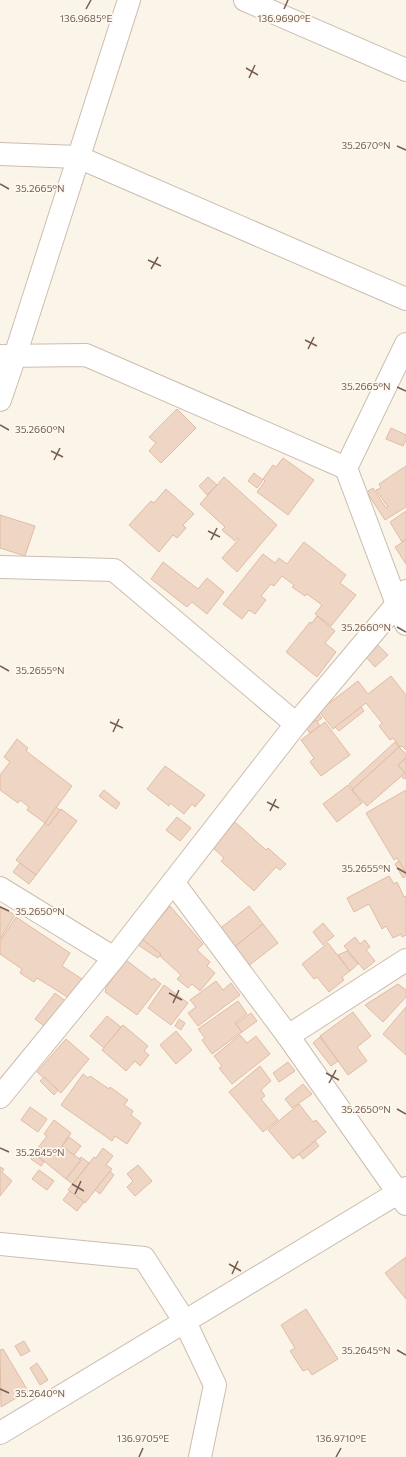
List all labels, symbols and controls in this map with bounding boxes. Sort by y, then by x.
text: 136.9685°E [60,12,112,24]
text: 136.9690°E [257,12,311,24]
text: 35.2670°N [341,139,391,151]
text: 35.2665°N [15,182,65,194]
text: 35.2665°N [341,380,391,392]
text: 35.2660°N [15,423,65,435]
text: 35.2660°N [341,621,391,633]
text: 35.2655°N [16,664,64,676]
text: 35.2655°N [342,862,390,874]
text: 35.2650°N [15,905,65,917]
text: 35.2650°N [341,1103,391,1115]
text: 35.2645°N [15,1146,65,1158]
text: 35.2645°N [341,1344,391,1356]
text: 35.2640°N [15,1387,65,1399]
text: 136.9705°E [117,1432,169,1444]
text: 136.9710°E [316,1432,366,1444]

